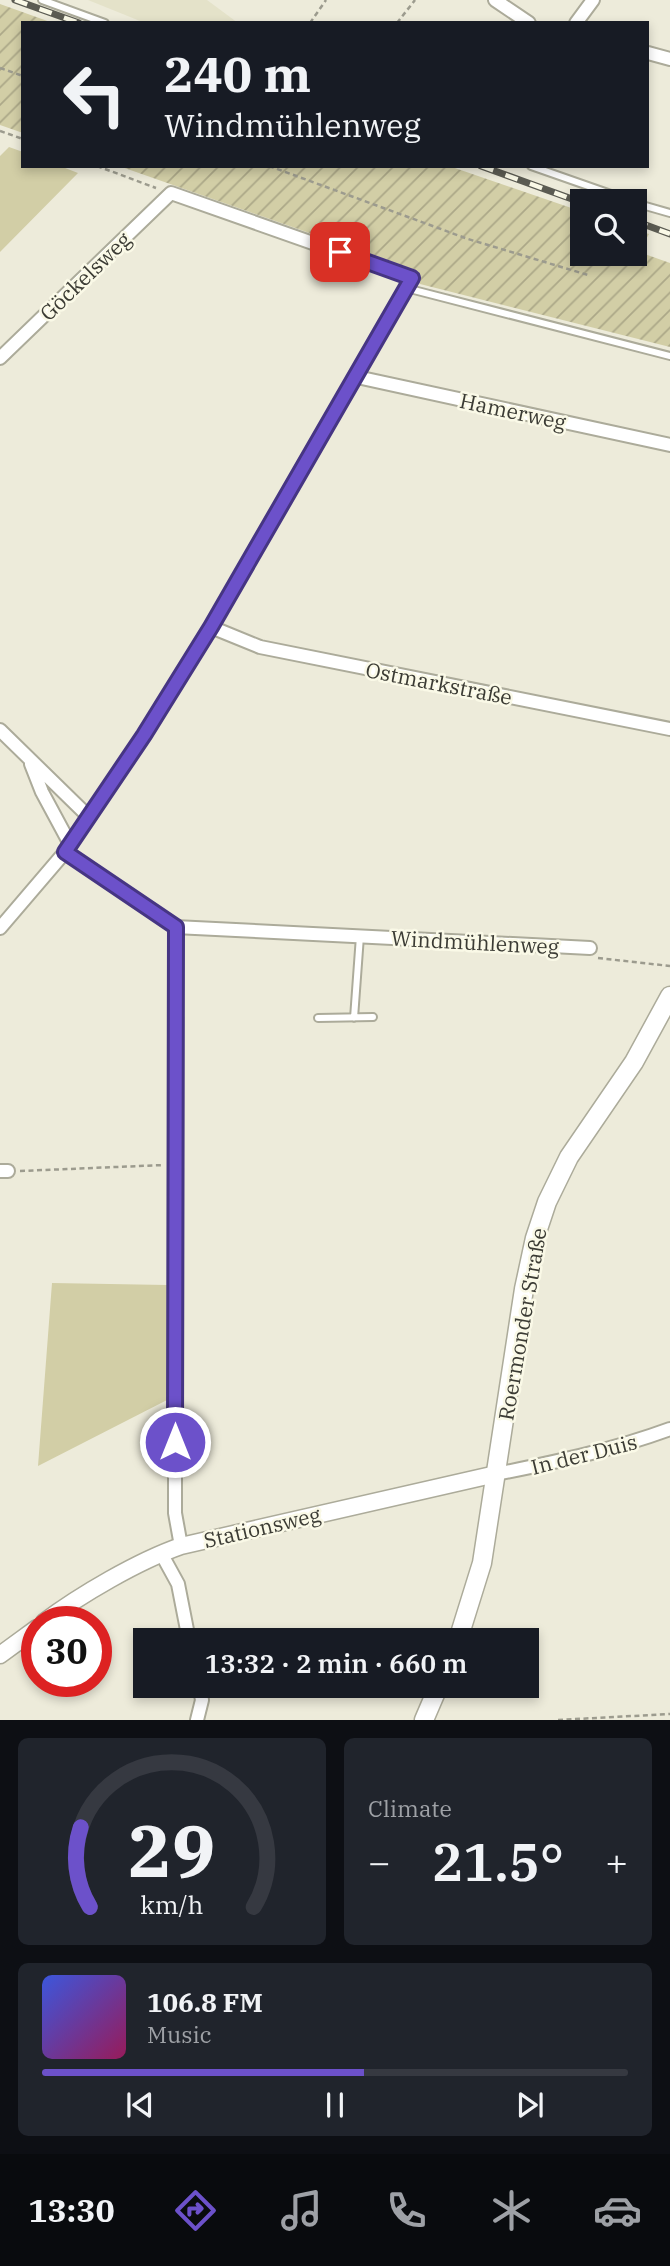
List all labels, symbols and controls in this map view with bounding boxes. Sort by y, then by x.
text: 240 m [164,42,311,105]
icon: left [49,49,140,140]
text: Windmühlenweg [164,104,421,146]
map controls [570,189,647,266]
button: search [570,189,647,266]
pin [310,222,370,282]
street label: Göckelsweg [33,225,137,327]
icon: arrive [321,233,359,271]
street label: Hamerweg [457,386,569,436]
street label: Ostmarkstraße [363,655,515,711]
street label: Windmühlenweg [390,924,560,960]
street label: Roermonder Straße [491,1225,553,1423]
position arrow [138,1405,212,1479]
street label: In der Duis [528,1427,640,1481]
street label: Stationsweg [201,1500,324,1554]
speed limit sign: 30 [21,1606,112,1697]
text: 13:32 · 2 min · 660 m [205,1646,467,1680]
text: Climate [368,1793,452,1823]
text: 29 [128,1803,216,1898]
text: 21.5° [432,1828,564,1895]
text: − [368,1837,391,1886]
text: + [605,1837,628,1886]
text: km/h [140,1888,204,1921]
text: 106.8 FM [147,1985,263,2019]
text: Music [147,2019,212,2049]
icon: previous [121,2086,159,2124]
icon: pause [316,2086,354,2124]
icon: next [511,2086,549,2124]
icon: directions [171,2186,220,2235]
icon: music [277,2186,326,2235]
icon: phone [382,2186,431,2235]
icon: climate [487,2186,536,2235]
icon: car [593,2186,642,2235]
text: 13:30 [28,2189,115,2231]

